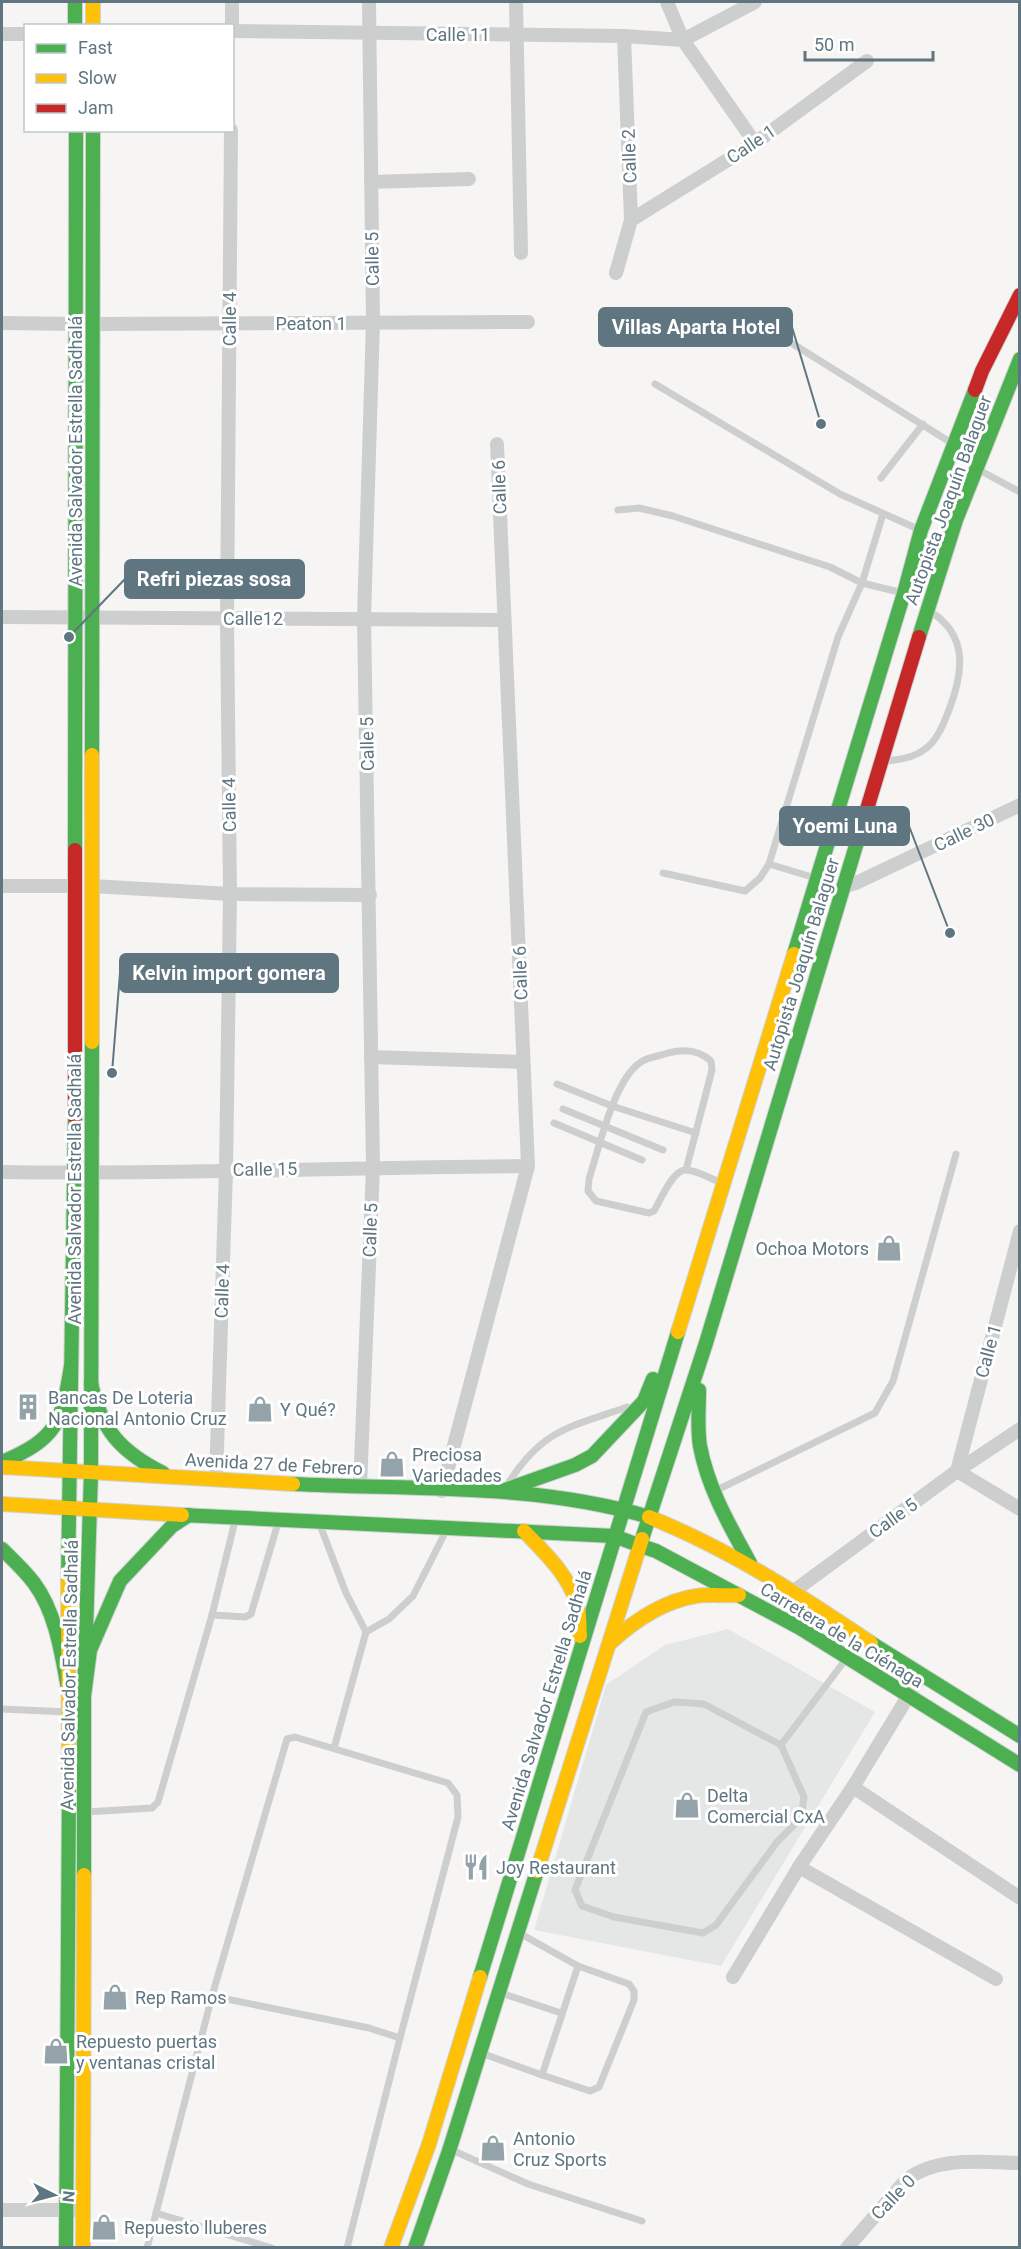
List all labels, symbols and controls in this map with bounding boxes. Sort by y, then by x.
legend [24,24,234,132]
street label: Calle 11 [426,24,490,45]
scale bar [805,24,932,62]
text: 50 m [814,34,854,55]
text: Fast [78,37,113,58]
text: Slow [78,67,117,88]
text: Jam [78,97,114,118]
street label: Calle 1 [723,120,779,168]
street label: Calle 2 [618,128,640,184]
street label: Calle 5 [361,232,383,286]
street label: Calle 4 [219,292,240,346]
callout: Villas Aparta Hotel [599,308,792,346]
street label: Peaton 1 [275,313,347,334]
text: Villas Aparta Hotel [612,315,780,339]
street label: Avenida Salvador Estrella Sadhalá [65,316,86,586]
street label: Autopista Joaquín Balaguer [900,392,996,608]
street label: Calle 6 [488,459,510,515]
callout: Refri piezas sosa [125,560,304,598]
text: Refri piezas sosa [137,567,291,591]
street label: Calle12 [223,608,283,629]
street label: Calle 5 [356,717,378,771]
street label: Calle 4 [218,778,240,832]
callout: Yoemi Luna [780,807,909,845]
street label: Calle 30 [930,808,998,856]
text: Yoemi Luna [792,814,898,838]
street label: Autopista Joaquín Balaguer [759,855,843,1073]
street label: Calle 6 [509,945,531,1001]
callout: Kelvin import gomera [120,954,338,992]
text: Kelvin import gomera [132,961,326,985]
street label: Avenida Salvador Estrella Sadhalá [64,1054,85,1324]
street label: Calle 15 [233,1158,297,1180]
street label: Calle 5 [359,1202,381,1258]
shop icon: Ochoa Motors [874,1233,904,1263]
place label: Ochoa Motors [755,1238,869,1259]
street label: Calle 4 [211,1263,233,1319]
street label: Calle 1 [971,1322,1005,1380]
place label: Bancas De Loteria Nacional Antonio Cruz [48,1387,227,1429]
building icon: Bancas De Loteria Nacional Antonio Cruz [13,1392,43,1422]
shop icon: Y Qué? [245,1394,275,1424]
place label: Y Qué? [280,1399,336,1420]
place label: Preciosa Variedades [412,1444,502,1486]
street label: Avenida 27 de Febrero [185,1449,363,1479]
shop icon: Preciosa Variedades [377,1449,407,1479]
street label: Calle 5 [865,1494,921,1542]
street label: Avenida Salvador Estrella Sadhalá [56,1539,82,1811]
street label: Avenida Salvador Estrella Sadhalá [496,1567,596,1833]
street label: Carretera de la Ciénaga [757,1578,927,1692]
place label: Delta Comercial CxA [707,1785,825,1827]
shop icon: Delta Comercial CxA [672,1790,702,1820]
restaurant icon: Joy Restaurant [461,1852,491,1882]
place label: Joy Restaurant [496,1857,616,1878]
shop icon: Rep Ramos [100,1982,130,2012]
place label: Rep Ramos [135,1987,226,2008]
place label: Repuesto puertas y ventanas cristal [76,2031,217,2073]
shop icon: Repuesto puertas y ventanas cristal [41,2036,71,2066]
place label: Antonio Cruz Sports [513,2128,607,2170]
shop icon: Antonio Cruz Sports [478,2133,508,2163]
north arrow [24,2165,84,2225]
street label: Calle 0 [867,2170,919,2224]
text: N [58,2190,78,2203]
shop icon: Repuesto lluberes [89,2212,119,2242]
place label: Repuesto lluberes [124,2217,267,2238]

